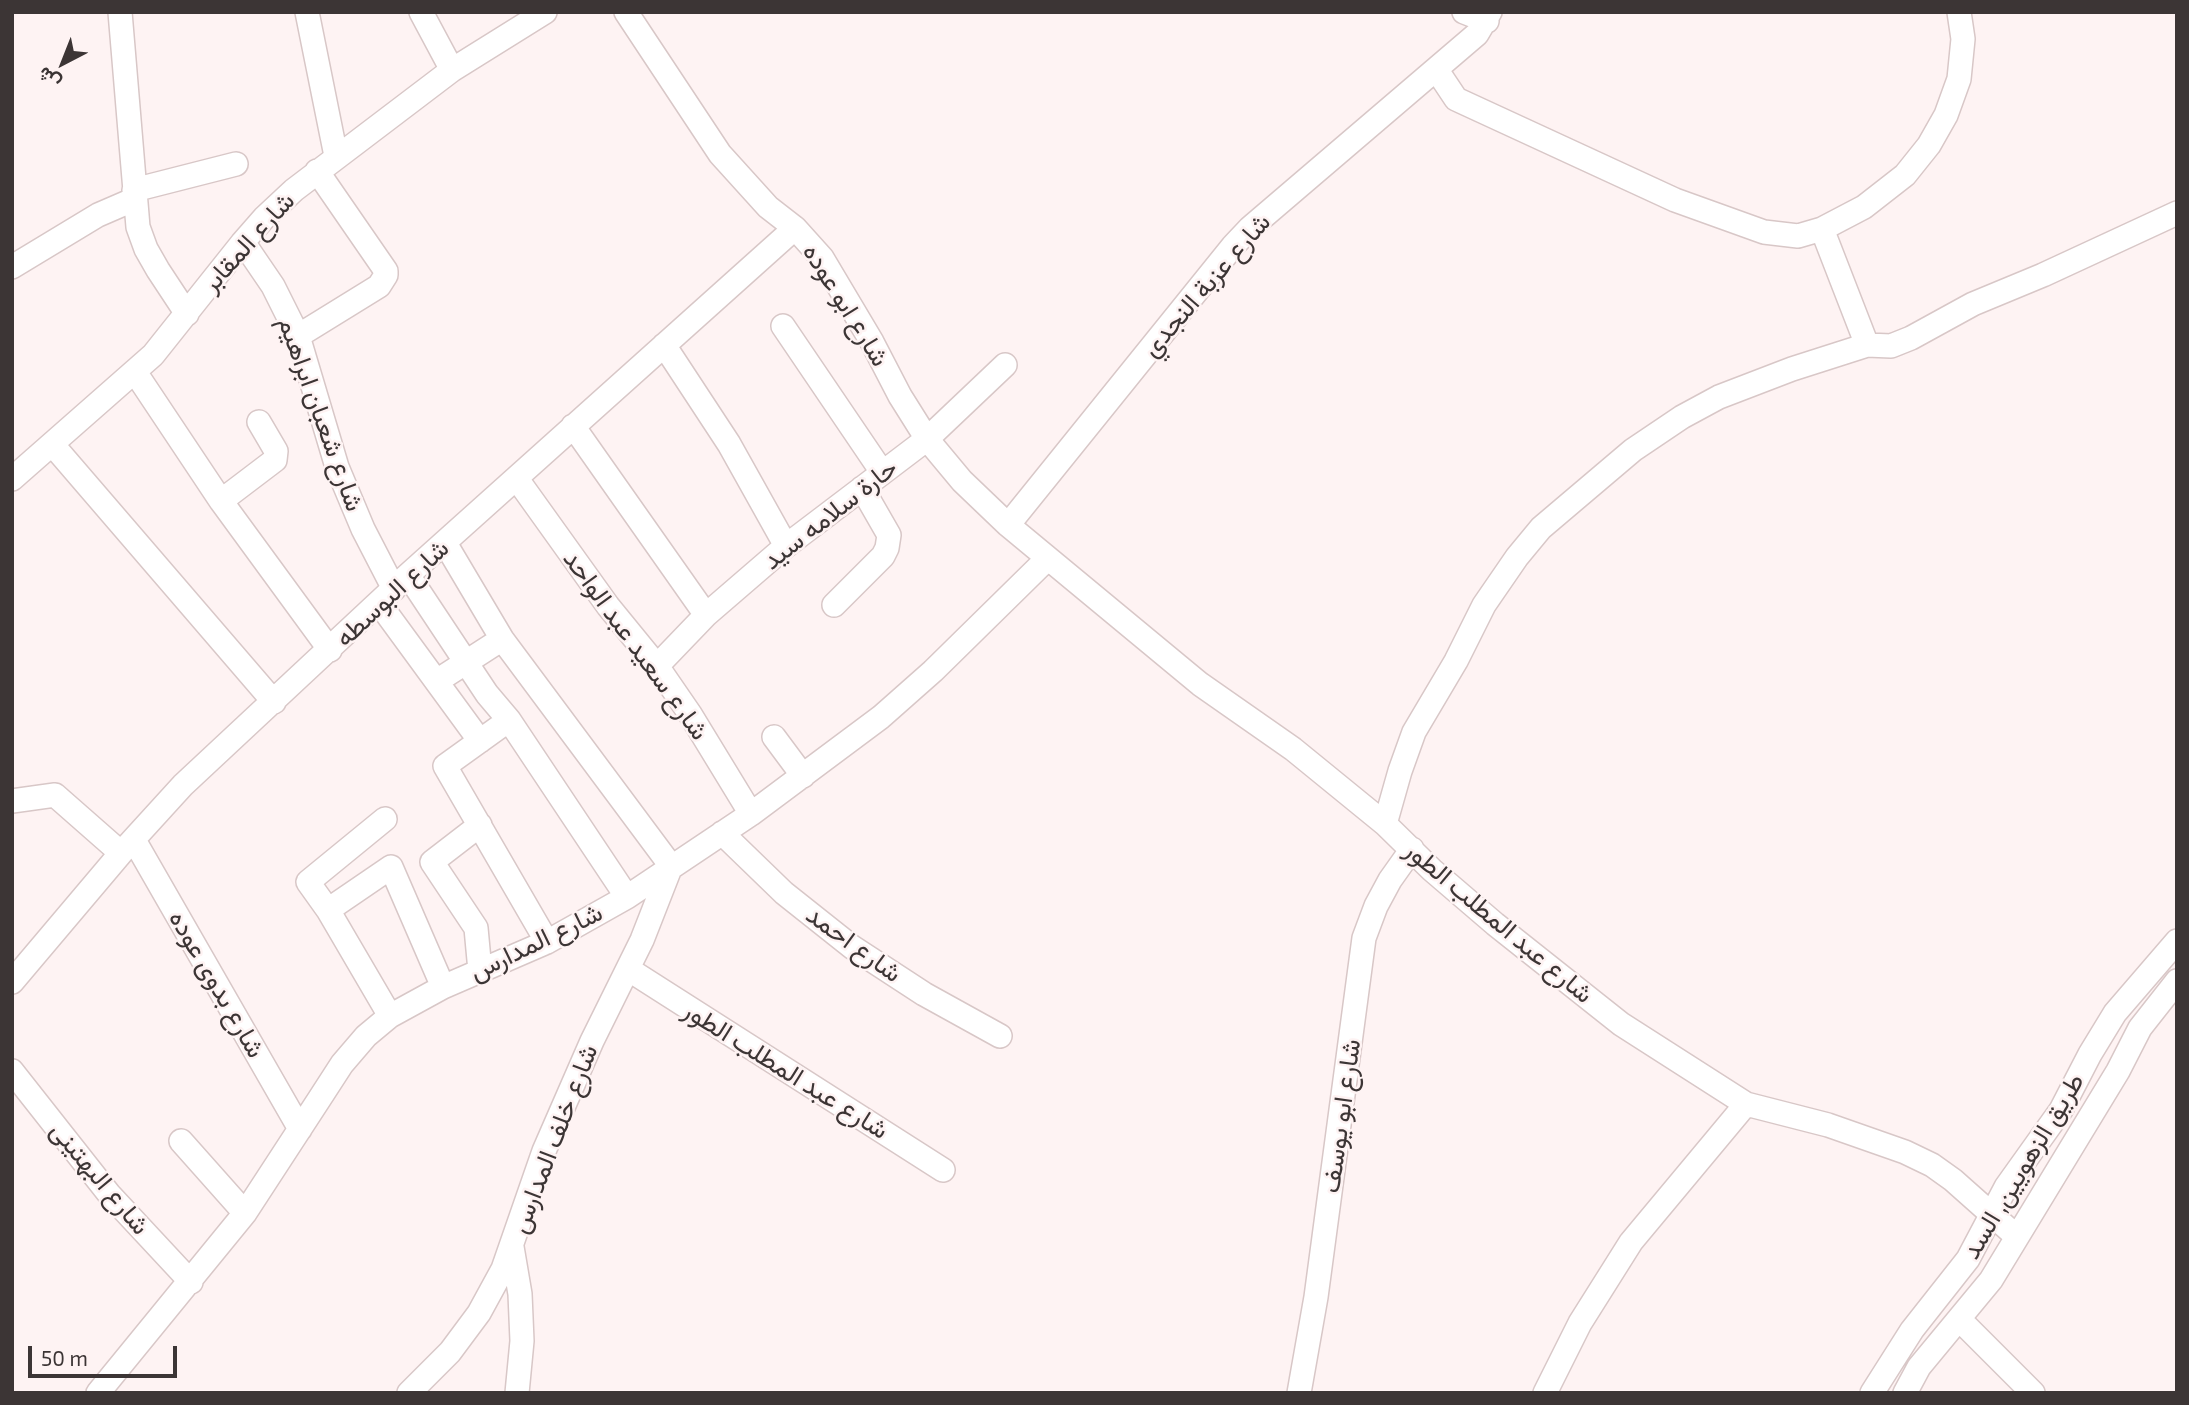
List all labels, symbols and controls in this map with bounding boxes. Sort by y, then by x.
north arrow [28,28,98,98]
text: ش [32,63,65,95]
street label: شارع المقابر [195,185,301,299]
street label: شارع عزبة النجدي [1135,207,1277,363]
street label: شارع ابو عوده [796,238,896,372]
street label: شارع شعبان ابراهيم [271,313,371,515]
street label: حارة سلامه سيد [757,452,903,576]
street label: شارع البوسطه [329,533,455,653]
street label: شارع سعيد عبد الواحد [557,544,715,746]
street label: شارع عبد المطلب الطور [1399,834,1599,1010]
street label: شارع المدارس [464,896,608,988]
street label: شارع احمد [800,899,908,989]
street label: شارع بدوى عوده [162,905,272,1063]
street label: شارع عبد المطلب الطور [678,994,894,1146]
street label: شارع ابو يوسف [1315,1037,1367,1195]
street label: شارع خلف المدارس [504,1040,604,1238]
street label: طريق الزهويين, السد [1955,1067,2091,1265]
street label: شارع البهتينى [44,1115,156,1241]
scale bar [32,1332,180,1376]
text: 50 m [41,1345,88,1370]

